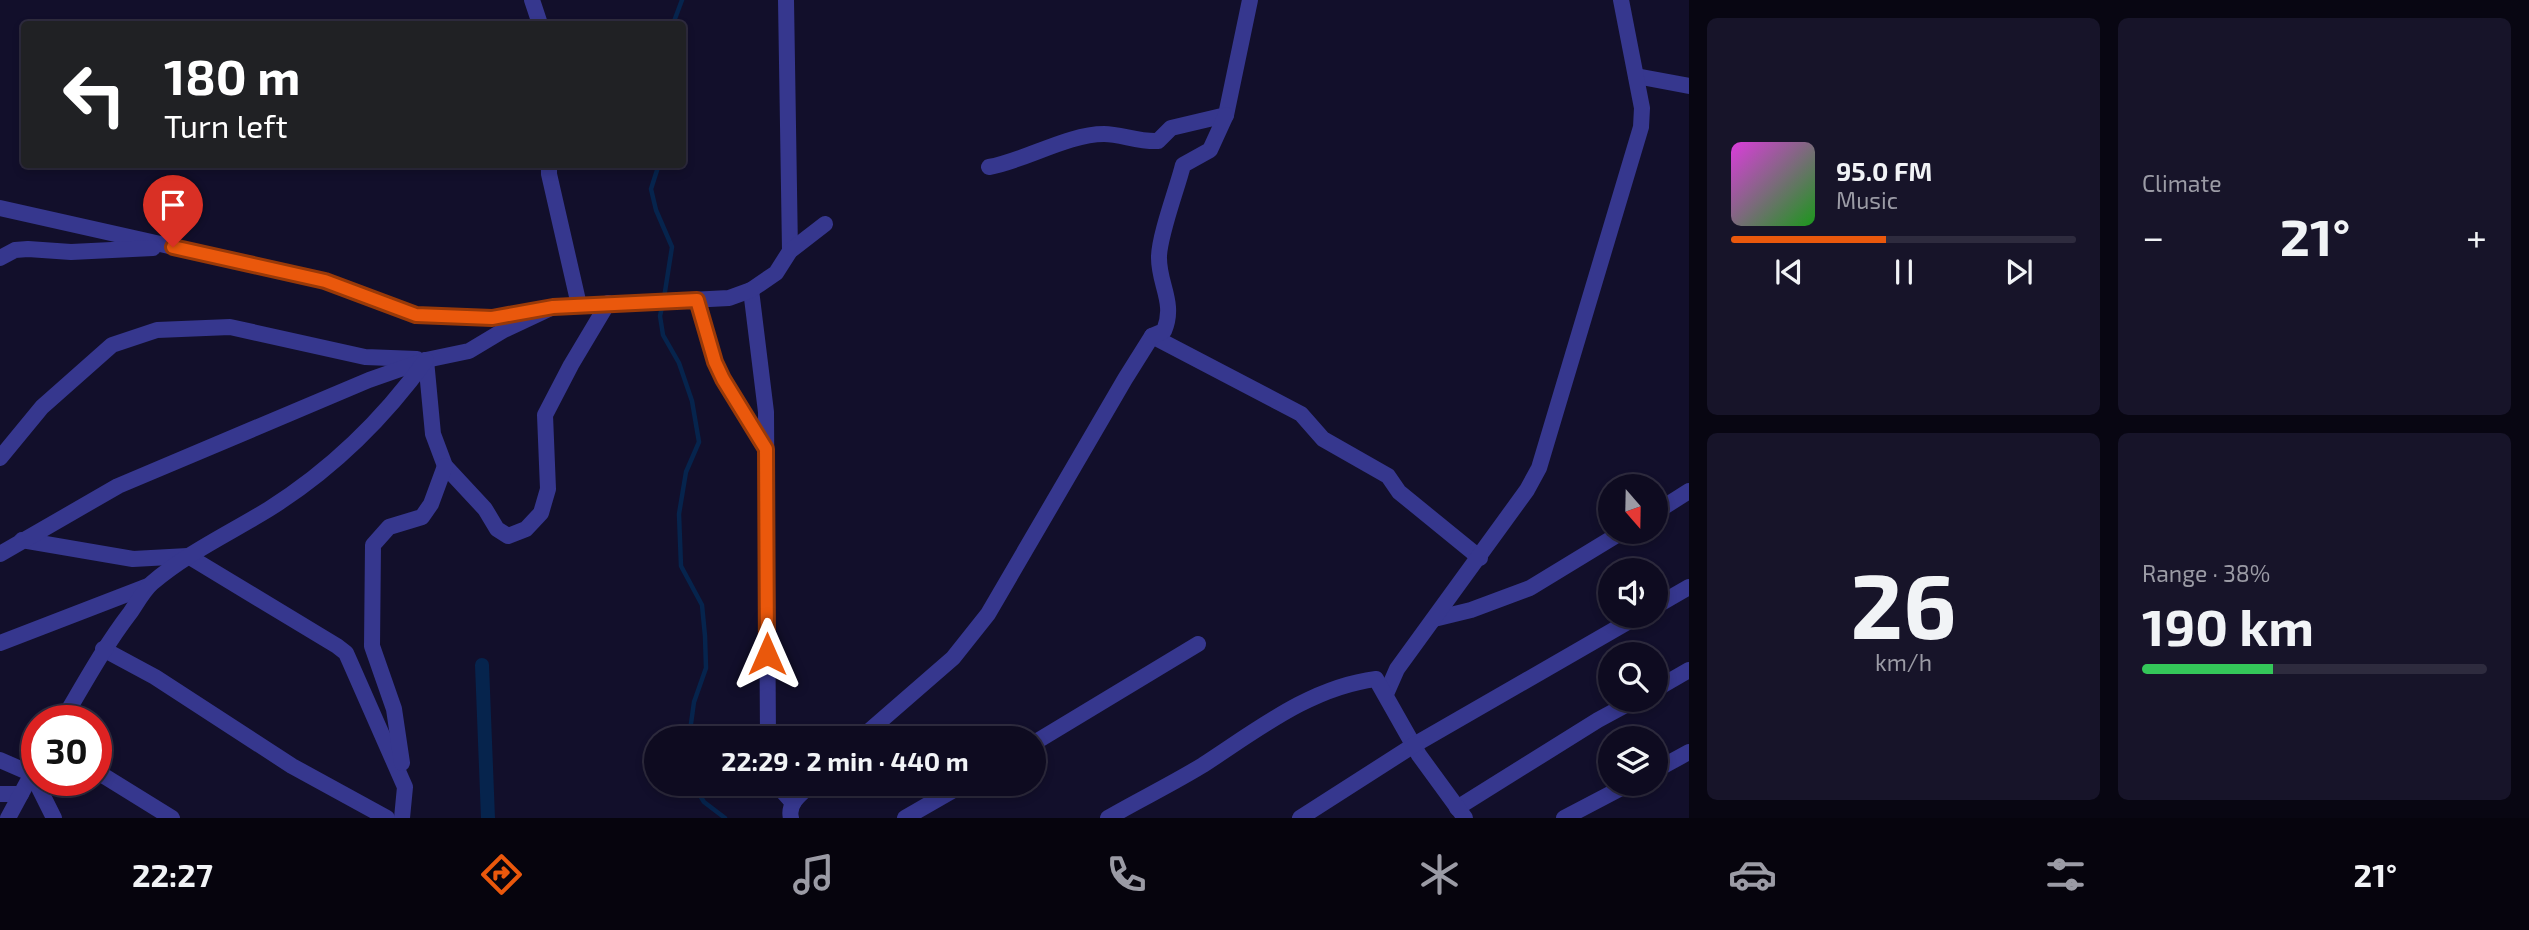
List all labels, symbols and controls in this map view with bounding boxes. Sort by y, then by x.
text: 180 m [164,46,300,105]
icon: left [49,49,140,140]
text: Turn left [164,106,288,144]
text: 95.0 FM [1836,155,1932,186]
text: Climate [2142,169,2222,197]
pin [143,175,203,247]
icon: arrive [154,186,192,224]
text: Music [1836,186,1898,214]
text: 21° [2280,204,2350,266]
text: − [2142,213,2164,259]
text: + [2466,213,2487,259]
icon: previous [1770,253,1808,291]
icon: pause [1885,253,1923,291]
icon: next [2000,253,2038,291]
north arrow [1598,474,1668,544]
map controls [1598,474,1668,796]
text: 26 [1850,548,1957,657]
button: sound [1598,558,1668,628]
text: Range · 38% [2142,559,2270,587]
text: 190 km [2142,594,2314,656]
position arrow [730,617,804,691]
button: search [1598,642,1668,712]
text: km/h [1875,648,1932,676]
speed limit sign: 30 [21,705,112,796]
button: layers [1598,726,1668,796]
text: 22:29 · 2 min · 440 m [721,745,969,776]
icon: directions [477,850,526,899]
icon: music [789,850,838,899]
icon: phone [1102,850,1151,899]
icon: climate [1415,850,1464,899]
icon: car [1728,850,1777,899]
icon: filters [2041,850,2090,899]
text: 22:27 [132,855,213,893]
text: 21° [2354,855,2397,893]

